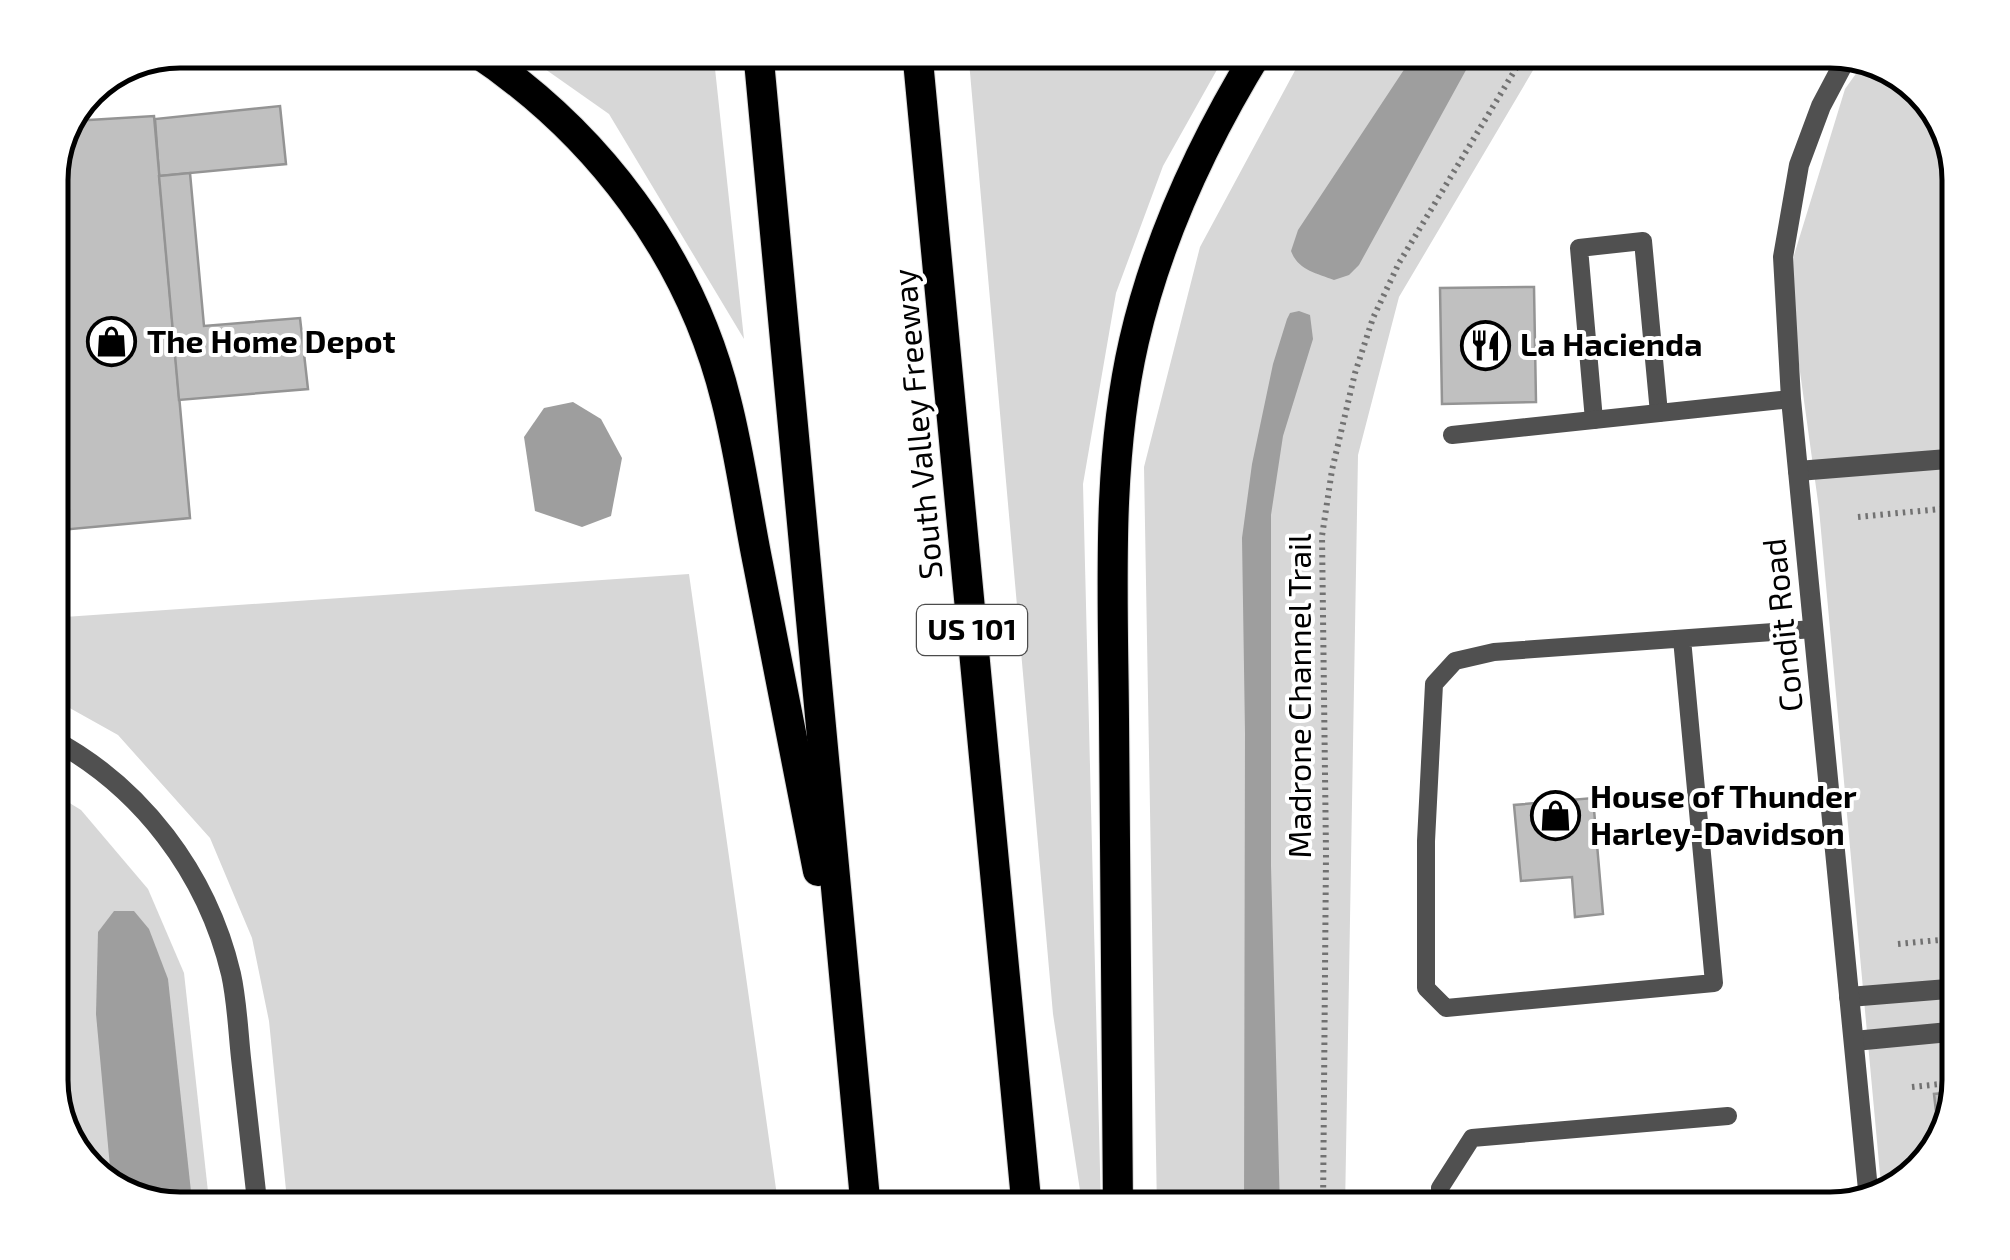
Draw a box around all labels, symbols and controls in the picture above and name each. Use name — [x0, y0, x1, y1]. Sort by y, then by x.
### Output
street label: South Valley Freeway — [884, 267, 949, 581]
shop icon: The Home Depot — [86, 316, 138, 368]
restaurant icon: La Hacienda — [1459, 319, 1511, 371]
place label: The Home Depot — [147, 321, 396, 359]
place label: La Hacienda — [1520, 324, 1702, 362]
street label: Madrone Channel Trail — [1279, 533, 1317, 858]
street label: Condit Road — [1753, 537, 1809, 714]
road number: US 101 — [917, 605, 1027, 655]
place label: House of Thunder Harley-Davidson — [1590, 776, 1857, 852]
shop icon: House of Thunder Harley-Davidson — [1529, 789, 1581, 841]

